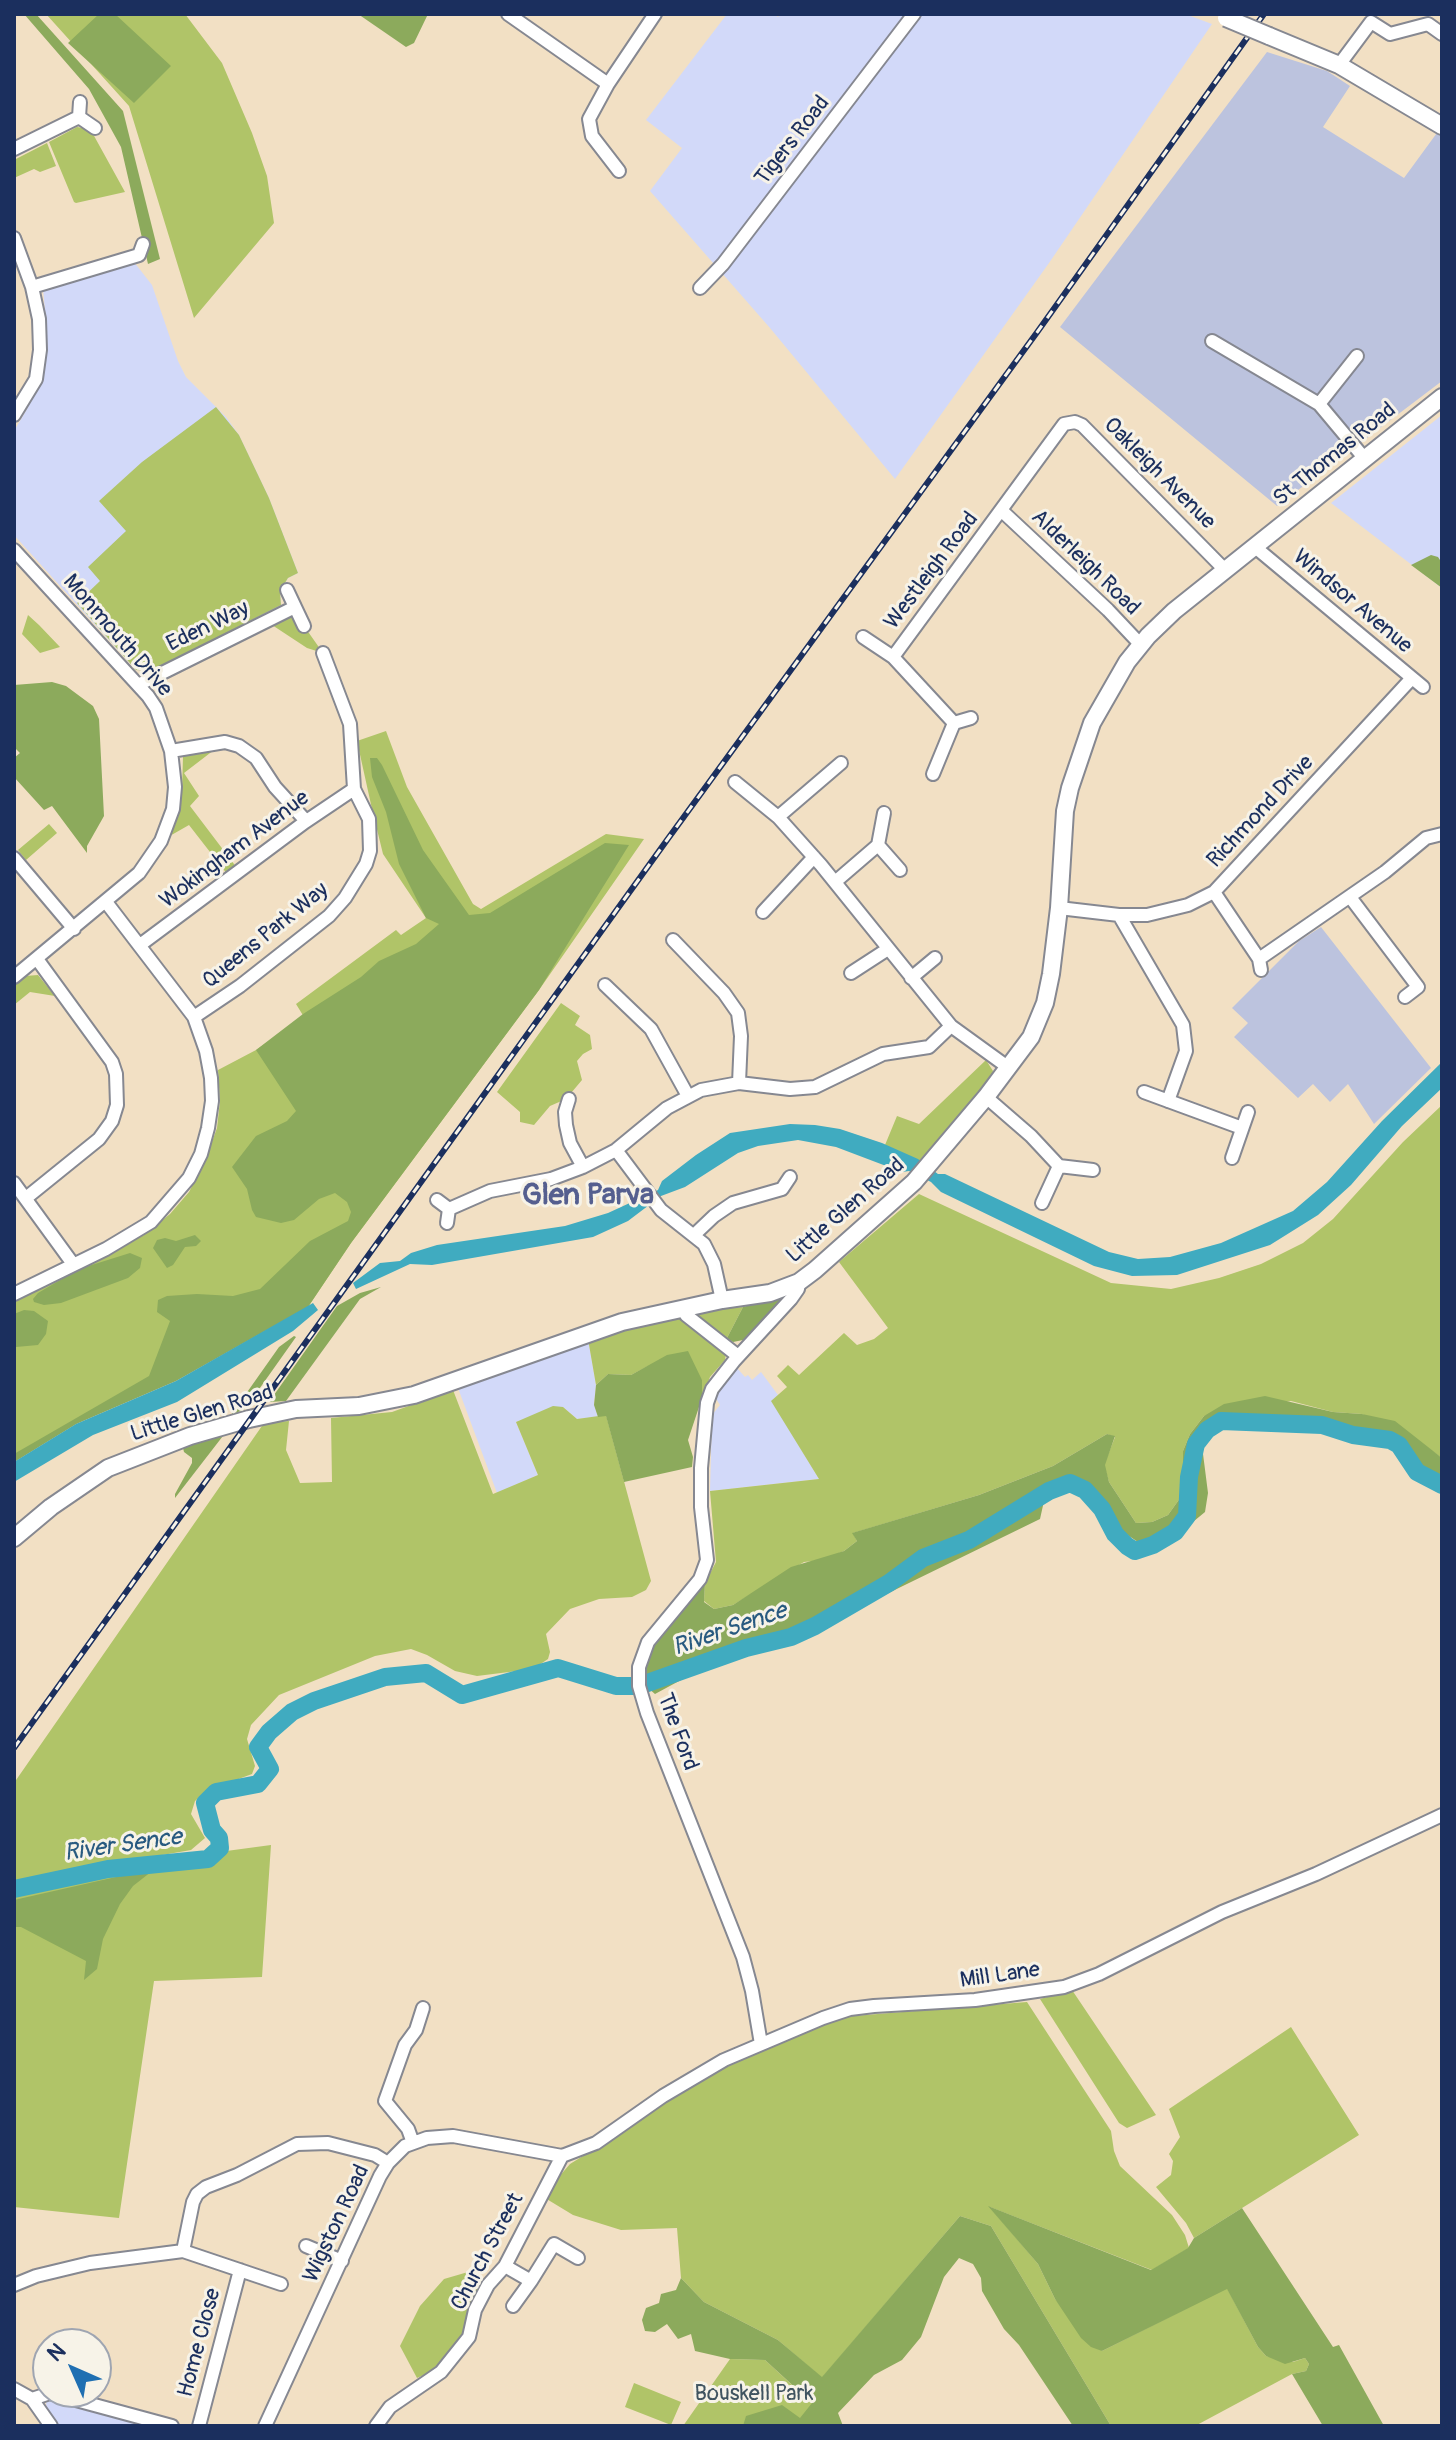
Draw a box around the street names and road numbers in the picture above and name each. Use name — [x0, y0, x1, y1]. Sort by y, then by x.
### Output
street label: Tigers Road — [750, 91, 836, 191]
street label: St Thomas Road — [1268, 398, 1402, 512]
street label: Oakleigh Avenue — [1098, 413, 1220, 535]
street label: Alderleigh Road — [1025, 504, 1145, 622]
street label: Westleigh Road — [879, 507, 985, 635]
street label: Windsor Avenue — [1287, 544, 1417, 660]
street label: Monmouth Drive — [57, 570, 177, 702]
street label: Eden Way — [162, 596, 254, 658]
street label: Richmond Drive — [1202, 750, 1320, 874]
street label: Wokingham Avenue — [155, 785, 315, 915]
street label: Queens Park Way — [198, 877, 334, 995]
street label: Little Glen Road — [782, 1153, 910, 1269]
street label: Little Glen Road — [128, 1380, 276, 1448]
street label: The Ford — [651, 1690, 703, 1774]
street label: Mill Lane — [958, 1957, 1042, 1995]
street label: Wigston Road — [298, 2161, 376, 2287]
street label: Church Street — [446, 2189, 530, 2315]
street label: Home Close — [173, 2286, 227, 2400]

